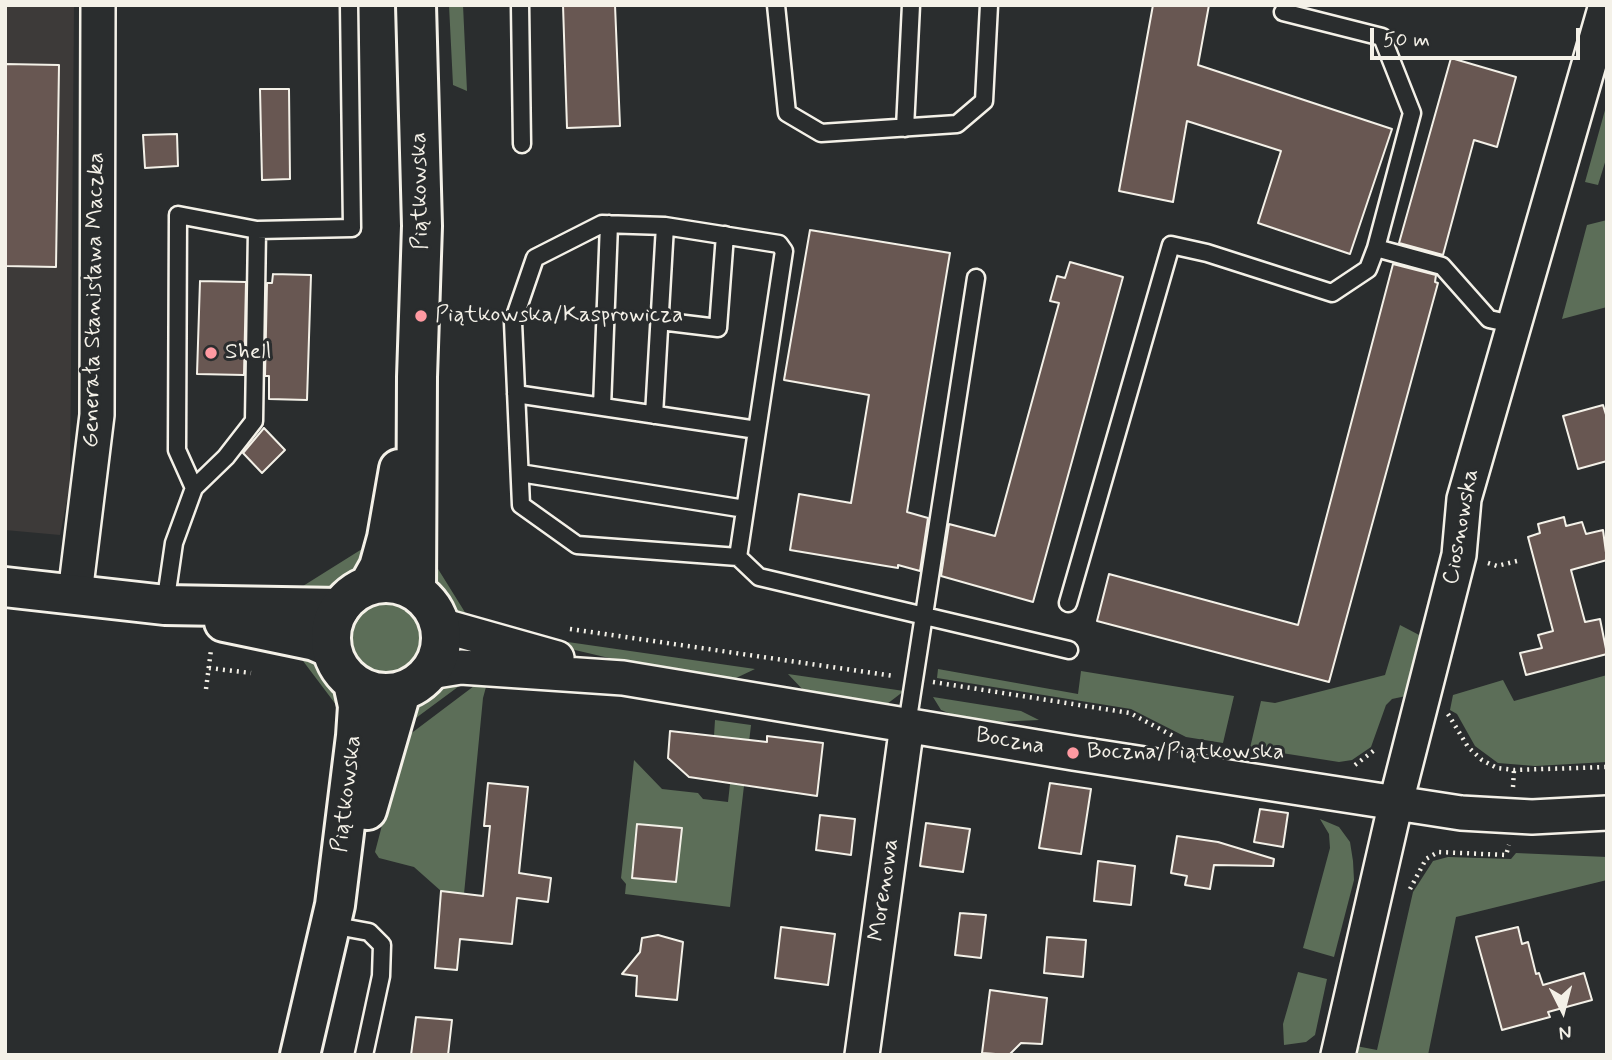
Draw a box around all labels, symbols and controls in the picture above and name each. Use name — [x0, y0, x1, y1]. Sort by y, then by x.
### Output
scale bar — [1374, 14, 1584, 58]
text: 50 m — [1383, 26, 1430, 54]
street label: Piątkowska — [406, 132, 436, 250]
street label: Generała Stanisława Maczka — [79, 152, 111, 448]
place label: Piątkowska/Kasprowicza — [435, 302, 683, 330]
marker: Piątkowska/Kasprowicza — [413, 308, 429, 324]
place label: Shell — [225, 339, 271, 367]
marker: Shell — [203, 345, 219, 361]
street label: Ciosnowska — [1438, 467, 1486, 587]
street label: Boczna — [973, 722, 1047, 762]
street label: Piątkowska — [327, 734, 369, 854]
place label: Boczna/Piątkowska — [1087, 739, 1284, 767]
marker: Boczna/Piątkowska — [1065, 745, 1081, 761]
street label: Morenowa — [864, 837, 906, 943]
north arrow — [1528, 976, 1598, 1046]
text: N — [1558, 1019, 1573, 1045]

